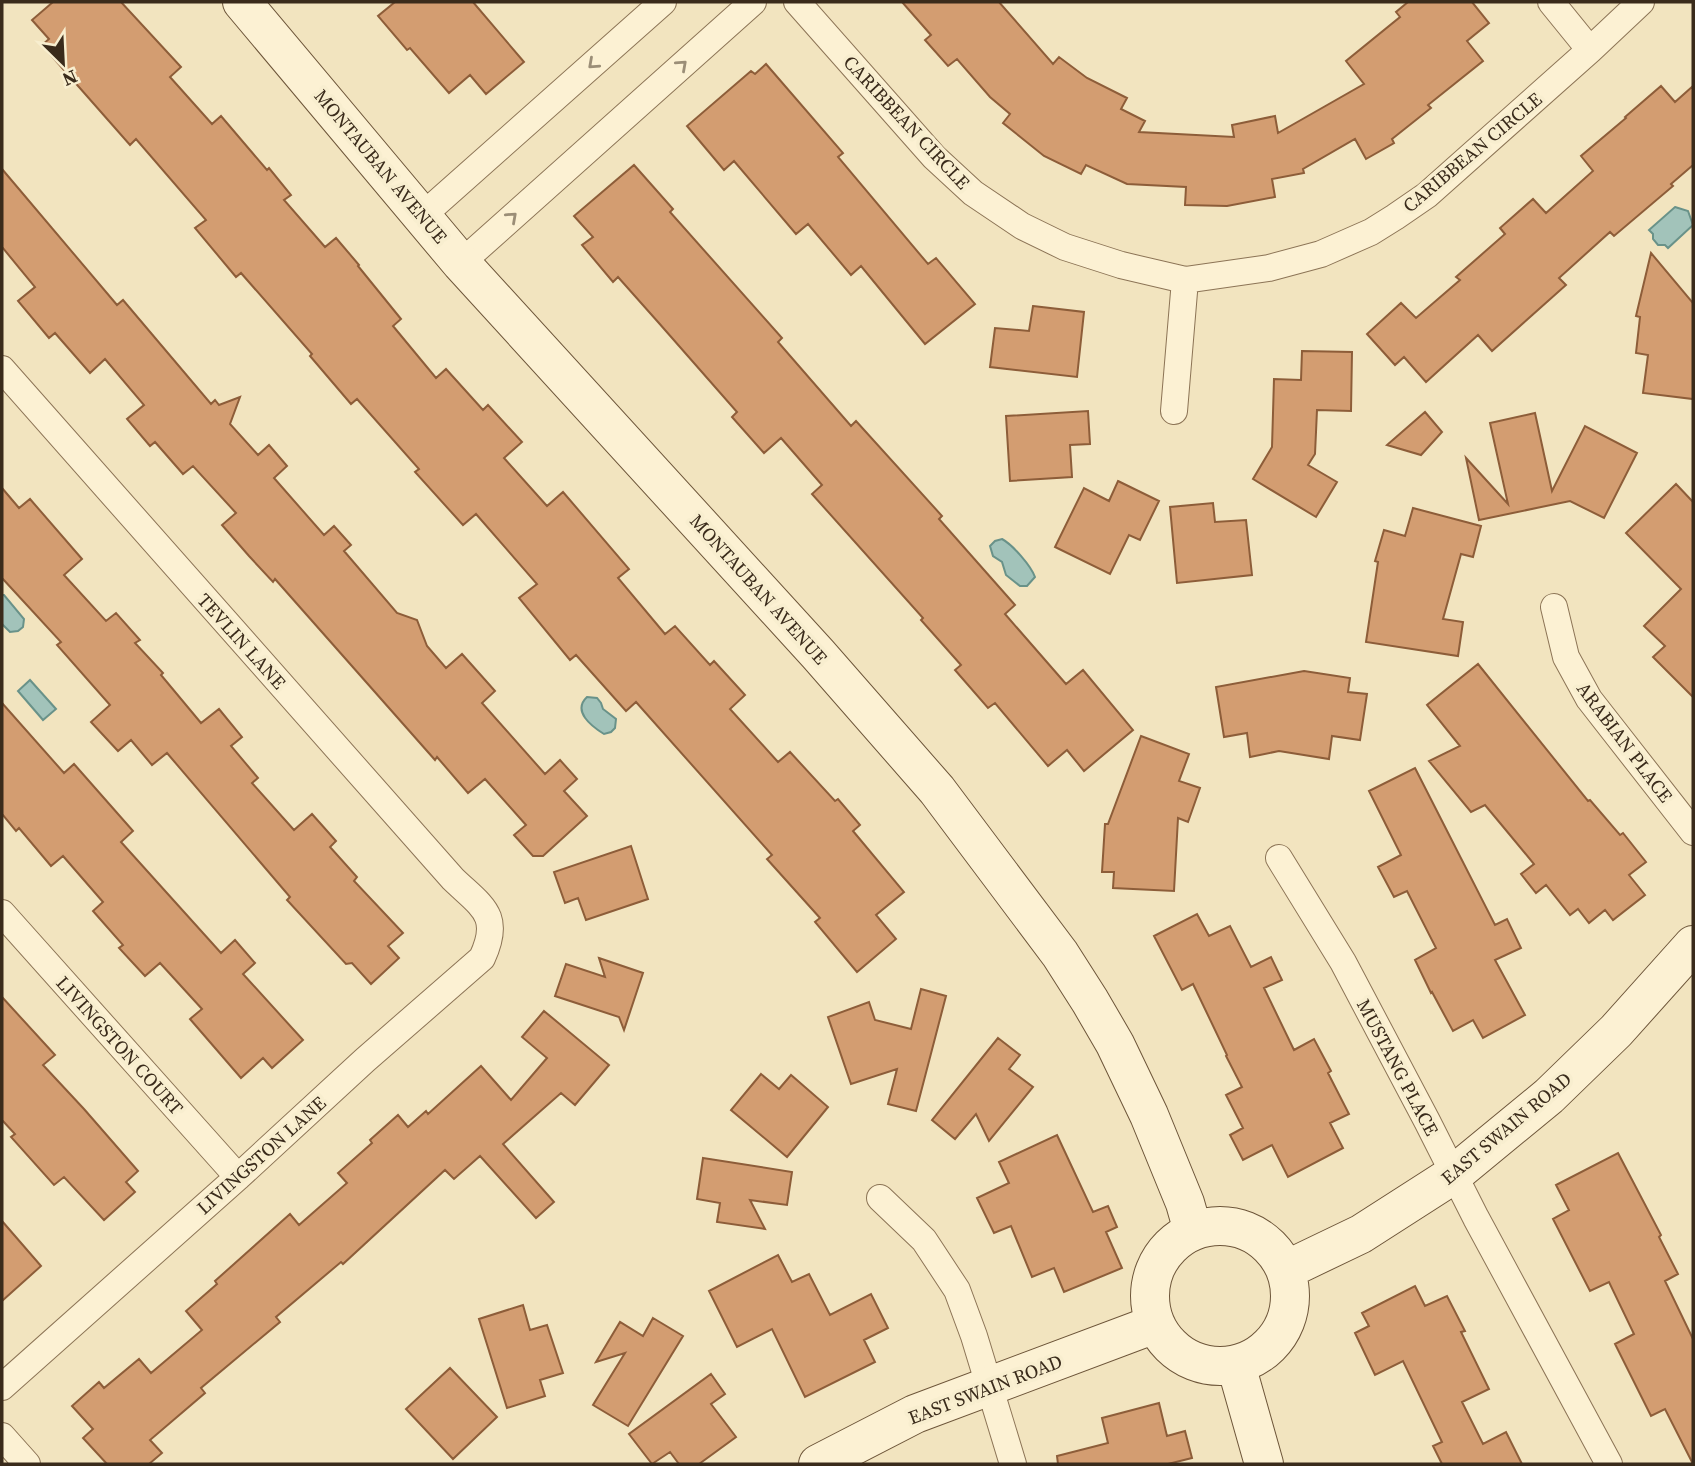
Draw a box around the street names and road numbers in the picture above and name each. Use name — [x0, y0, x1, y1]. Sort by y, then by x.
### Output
street label: CARIBBEAN CIRCLE — [838, 49, 976, 195]
street label: MONTAUBAN AVENUE — [309, 83, 453, 249]
street label: CARIBBEAN CIRCLE — [1397, 86, 1547, 218]
street label: MONTAUBAN AVENUE — [684, 508, 834, 670]
street label: TEVLIN LANE — [192, 587, 292, 695]
street label: ARABIAN PLACE — [1571, 677, 1679, 807]
street label: LIVINGSTON COURT — [51, 970, 190, 1120]
street label: MUSTANG PLACE — [1351, 994, 1445, 1140]
street label: EAST SWAIN ROAD — [1435, 1066, 1577, 1190]
street label: LIVINGSTON LANE — [191, 1090, 331, 1220]
street label: EAST SWAIN ROAD — [904, 1348, 1066, 1430]

